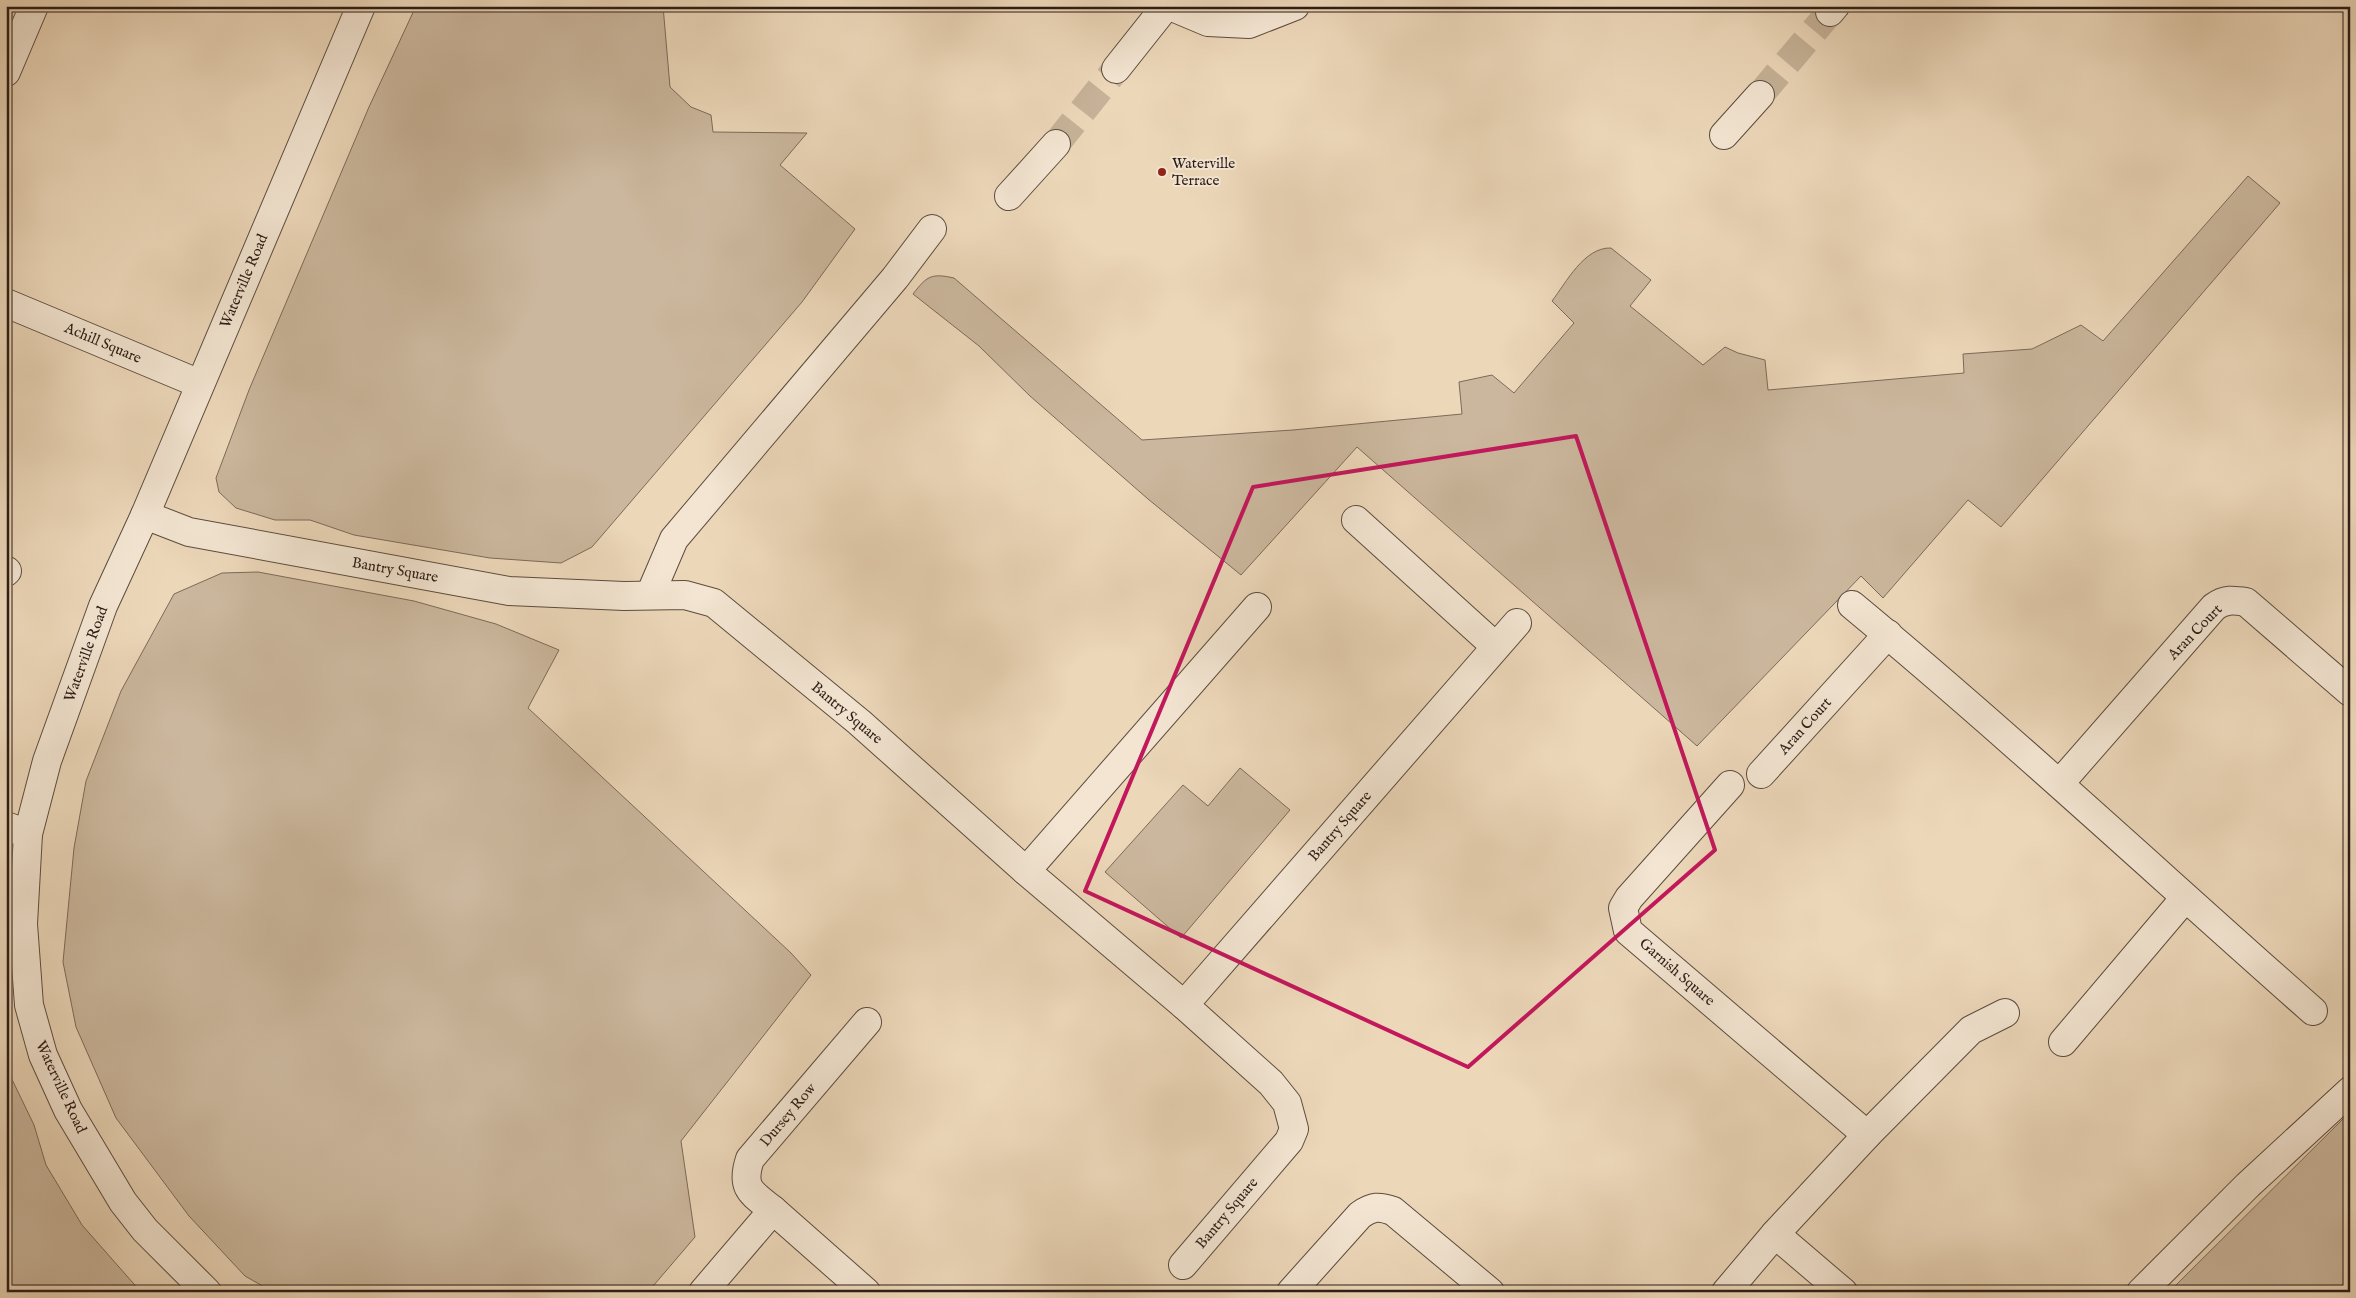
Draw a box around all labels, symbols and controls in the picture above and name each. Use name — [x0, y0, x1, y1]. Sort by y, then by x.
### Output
place label: Waterville Terrace — [1172, 154, 1235, 190]
marker: Waterville Terrace — [1156, 166, 1168, 178]
street label: Waterville Road — [216, 230, 273, 331]
street label: Achill Square — [61, 318, 144, 368]
street label: Bantry Square — [350, 553, 440, 587]
street label: Aran Court — [2163, 600, 2226, 665]
street label: Waterville Road — [60, 603, 112, 704]
street label: Bantry Square — [807, 678, 887, 748]
street label: Aran Court — [1774, 693, 1836, 759]
street label: Bantry Square — [1304, 787, 1376, 865]
street label: Garnish Square — [1635, 934, 1719, 1010]
street label: Waterville Road — [31, 1038, 91, 1137]
street label: Dursey Row — [756, 1078, 821, 1151]
street label: Bantry Square — [1192, 1173, 1262, 1253]

